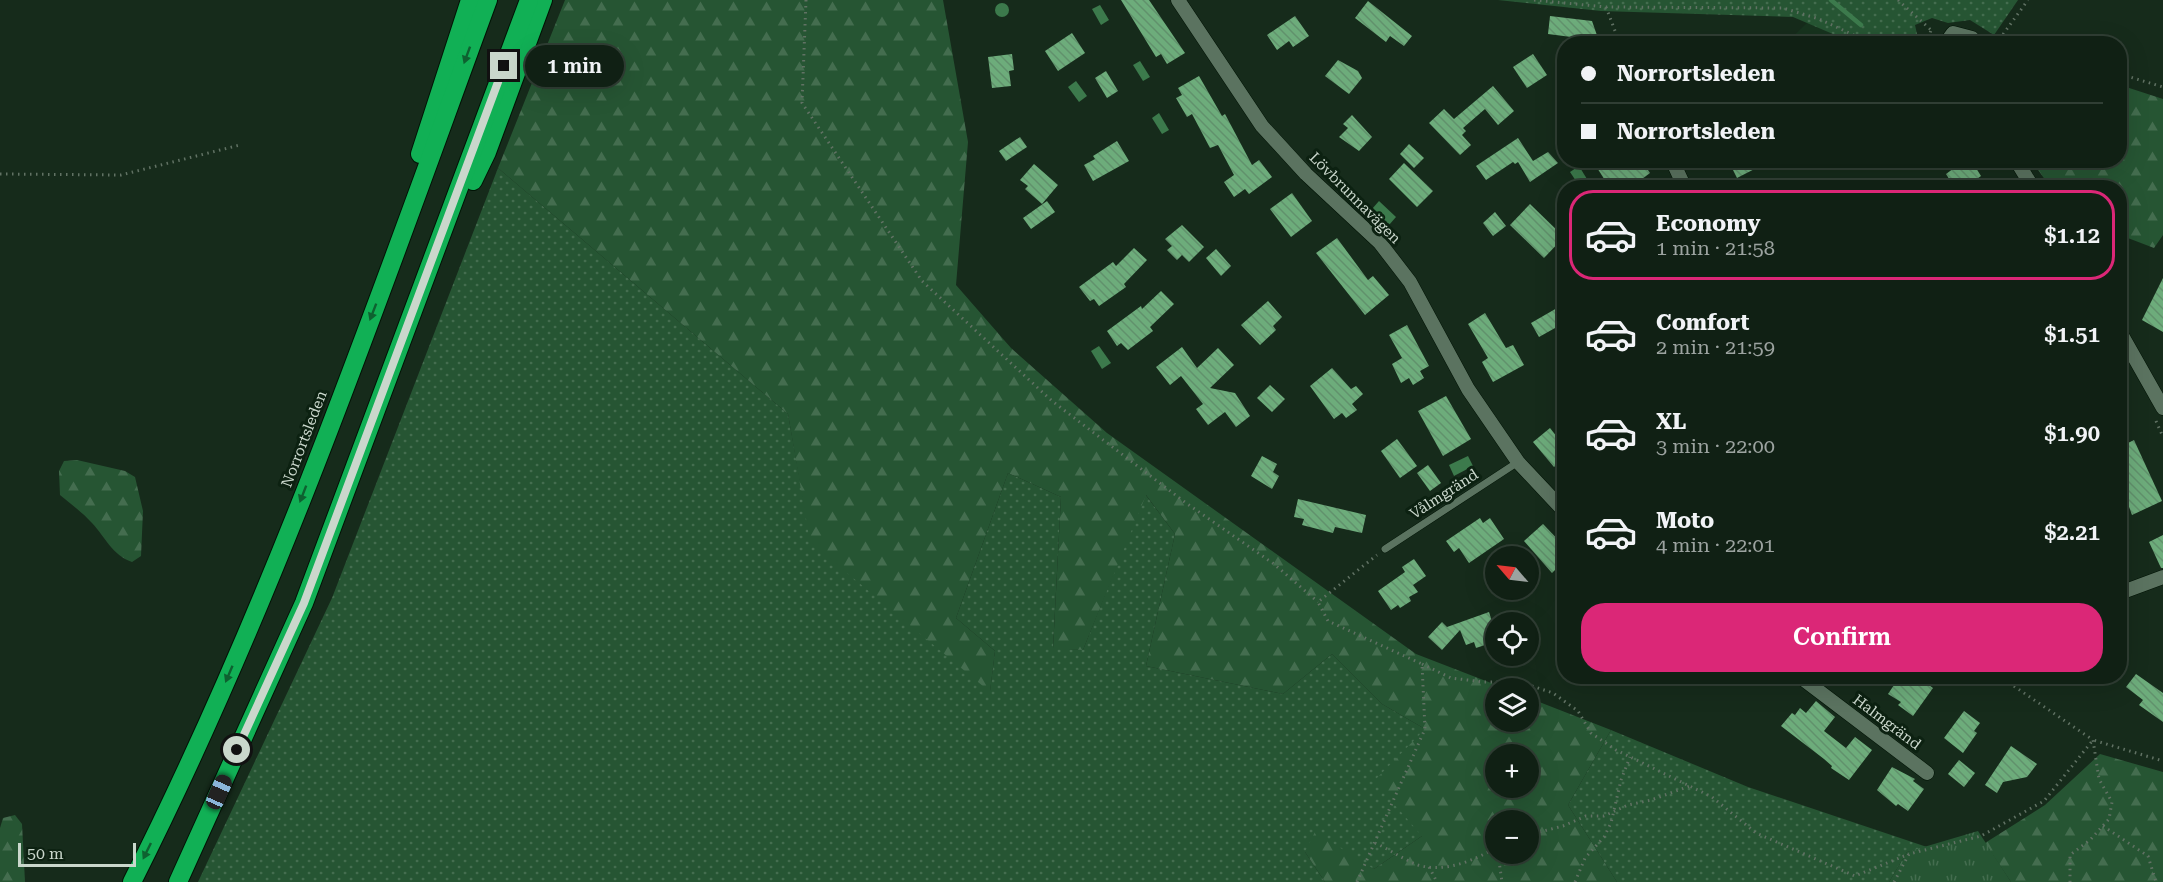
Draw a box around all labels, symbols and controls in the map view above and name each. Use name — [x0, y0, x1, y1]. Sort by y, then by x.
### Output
callout: 1 min — [525, 45, 624, 87]
one-way arrow — [462, 46, 472, 64]
route end — [490, 52, 517, 79]
text: 1 min — [547, 54, 602, 78]
text: Norrortsleden — [1617, 61, 1775, 86]
text: Norrortsleden — [1617, 119, 1775, 144]
street label: Lövbrunnavägen — [1306, 149, 1405, 248]
icon: car — [1584, 208, 1638, 262]
text: Economy — [1656, 211, 1760, 236]
text: $1.12 — [2044, 223, 2100, 248]
text: 1 min · 21:58 — [1656, 236, 1775, 260]
one-way arrow — [367, 303, 377, 321]
icon: car — [1584, 307, 1638, 361]
text: Comfort — [1656, 310, 1749, 335]
text: $1.51 — [2044, 322, 2100, 347]
text: 2 min · 21:59 — [1656, 335, 1775, 359]
street label: Norrortsleden — [277, 388, 331, 490]
icon: car — [1584, 406, 1638, 460]
text: XL — [1656, 409, 1686, 434]
text: $1.90 — [2044, 421, 2100, 446]
text: 3 min · 22:00 — [1656, 434, 1775, 458]
street label: Vålmgränd — [1406, 465, 1482, 523]
one-way arrow — [297, 485, 307, 503]
icon: car — [1584, 505, 1638, 559]
text: Moto — [1656, 508, 1714, 533]
text: $2.21 — [2044, 520, 2100, 545]
text: 4 min · 22:01 — [1656, 533, 1775, 557]
north arrow — [1485, 546, 1539, 600]
map controls — [1485, 546, 1539, 864]
button: Confirm — [1581, 603, 2103, 672]
button: locate — [1485, 612, 1539, 666]
one-way arrow — [224, 666, 234, 684]
button: layers — [1485, 678, 1539, 732]
street label: Halmgränd — [1849, 691, 1925, 754]
route start — [223, 736, 250, 763]
button: + — [1485, 744, 1539, 798]
car — [203, 772, 235, 812]
button: − — [1485, 810, 1539, 864]
scale bar — [18, 840, 136, 868]
one-way arrow — [143, 843, 152, 860]
text: 50 m — [27, 844, 64, 863]

